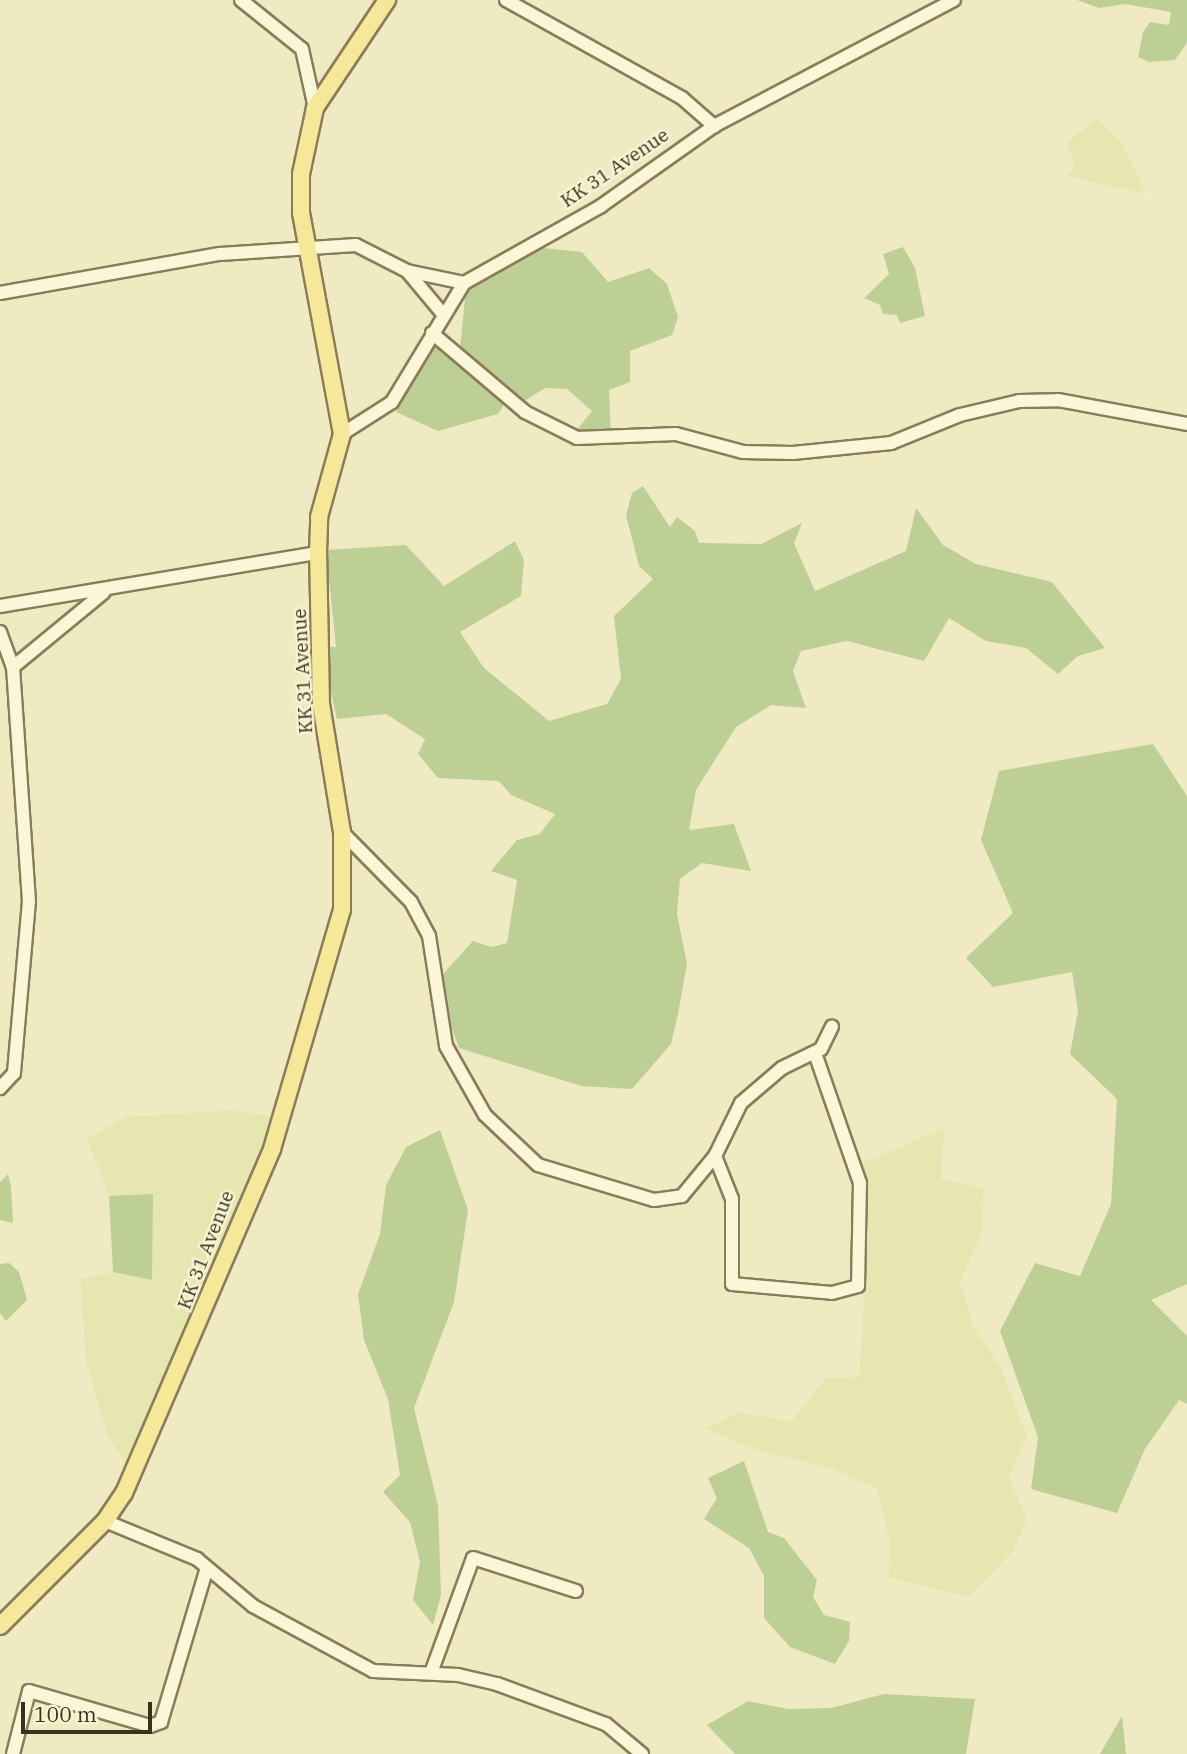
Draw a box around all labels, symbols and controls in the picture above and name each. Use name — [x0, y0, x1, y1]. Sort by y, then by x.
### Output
street label: KK 31 Avenue — [557, 124, 673, 212]
street label: KK 31 Avenue — [288, 608, 318, 734]
street label: KK 31 Avenue — [173, 1187, 239, 1313]
scale bar — [24, 1688, 156, 1732]
text: 100 m — [34, 1700, 97, 1728]

